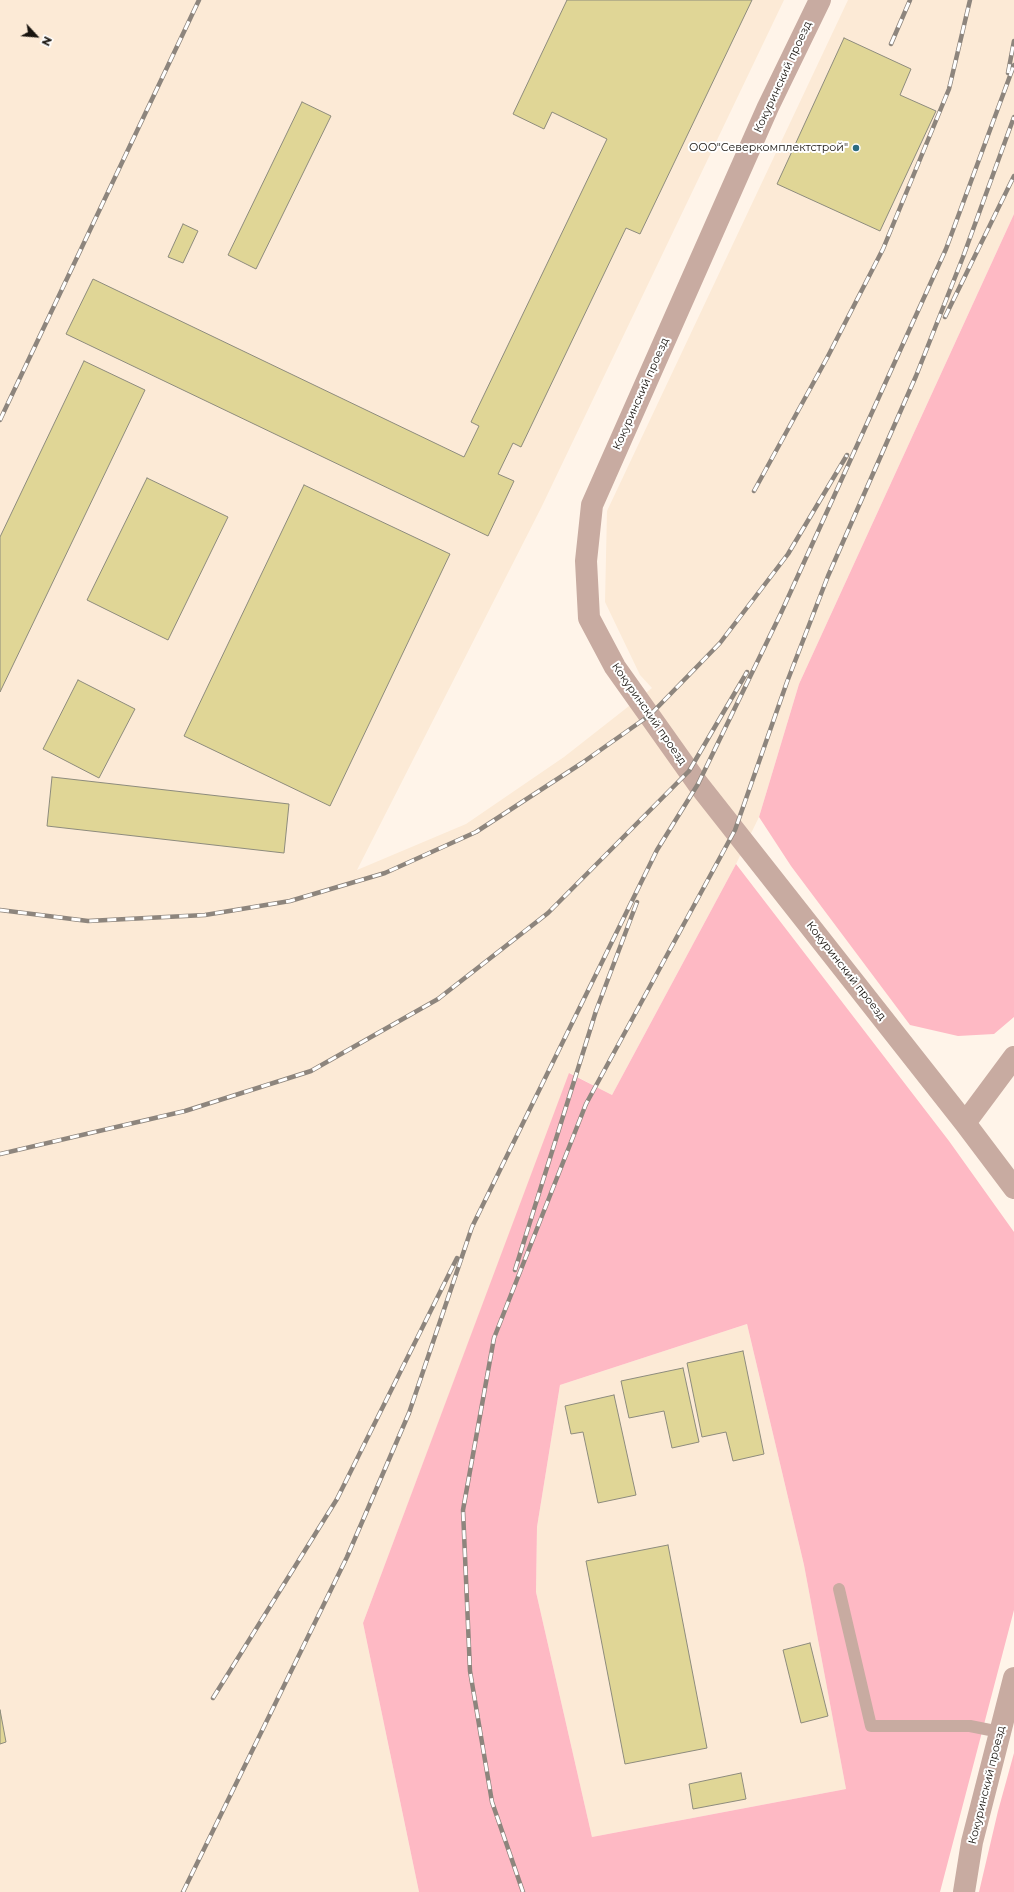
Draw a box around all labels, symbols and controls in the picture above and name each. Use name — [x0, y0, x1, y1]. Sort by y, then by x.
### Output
north arrow — [16, 16, 56, 56]
street label: Кокуринский проезд — [751, 19, 815, 135]
text: N — [39, 34, 55, 48]
place label: ООО"Северкомплектстрой" — [689, 141, 848, 155]
marker: ООО"Северкомплектстрой" — [851, 143, 861, 153]
street label: Кокуринский проезд — [610, 336, 672, 452]
street label: Кокуринский проезд — [609, 660, 689, 768]
street label: Кокуринский проезд — [803, 919, 889, 1023]
street label: Кокуринский проезд — [966, 1724, 1008, 1846]

